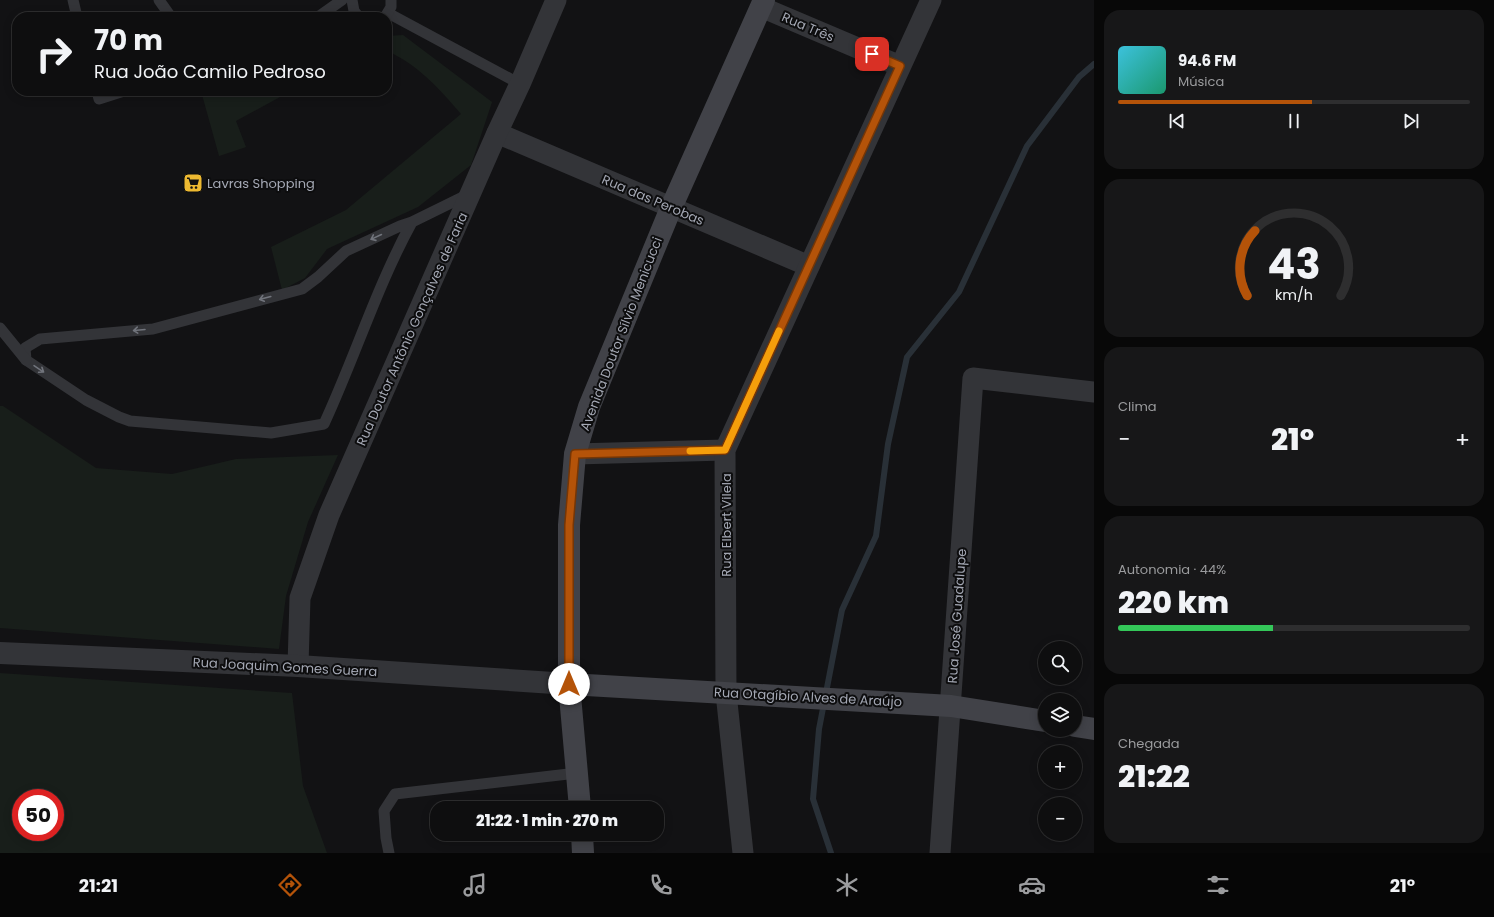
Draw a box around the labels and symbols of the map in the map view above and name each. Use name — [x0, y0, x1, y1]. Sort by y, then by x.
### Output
street label: Rua Três — [779, 7, 837, 47]
pin — [855, 37, 889, 71]
street label: Rua das Perobas — [599, 170, 707, 230]
supermarket icon: Lavras Shopping — [182, 172, 204, 194]
place label: Lavras Shopping — [207, 174, 315, 193]
street label: Rua Doutor Antônio Gonçalves de Faria — [352, 209, 472, 449]
one-way arrow — [371, 234, 383, 241]
street label: Avenida Doutor Sílvio Menicucci — [575, 234, 667, 434]
one-way arrow — [259, 295, 272, 303]
one-way arrow — [133, 326, 146, 334]
one-way arrow — [33, 365, 44, 373]
street label: Rua Elbert Vilela — [717, 473, 736, 577]
street label: Rua José Guadalupe — [943, 548, 971, 684]
street label: Rua Joaquim Gomes Guerra — [192, 653, 378, 681]
position arrow — [548, 663, 590, 705]
street label: Rua Otagíbio Alves de Araújo — [714, 683, 902, 711]
speed limit sign: 50 — [12, 789, 64, 841]

